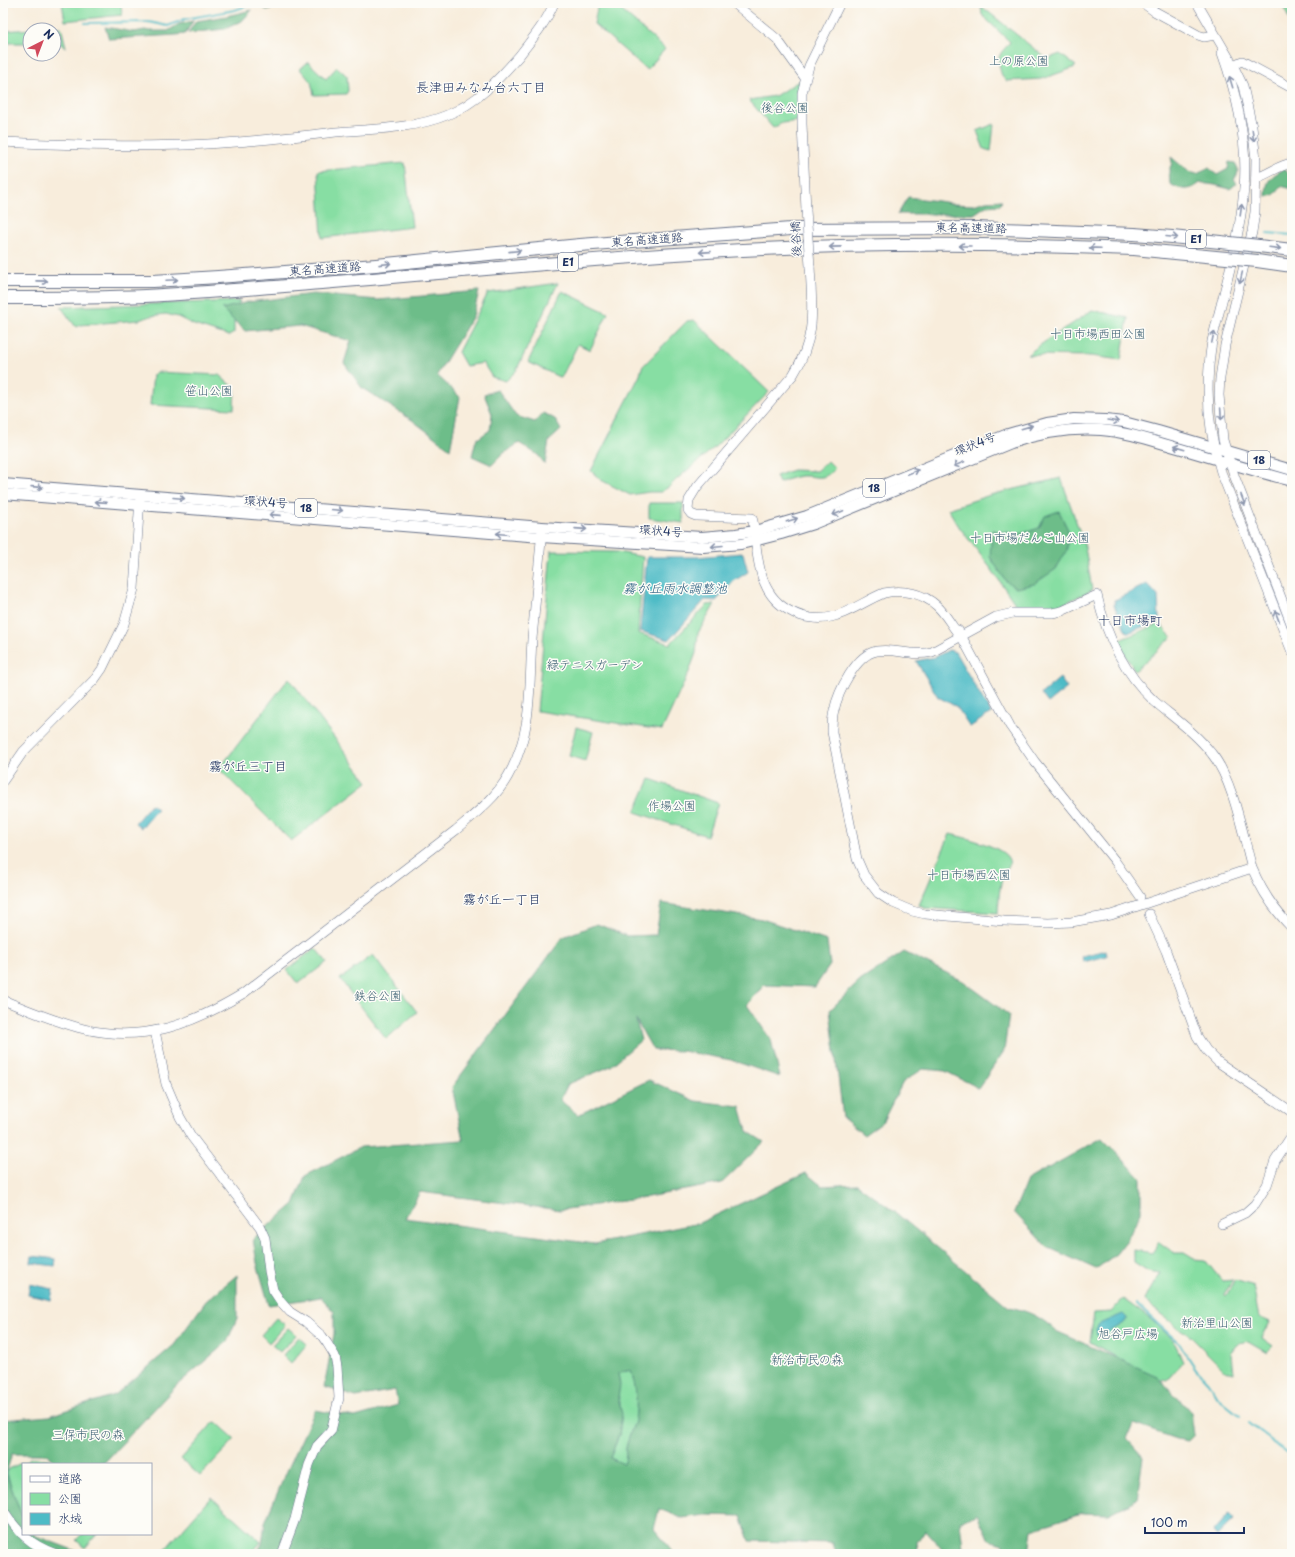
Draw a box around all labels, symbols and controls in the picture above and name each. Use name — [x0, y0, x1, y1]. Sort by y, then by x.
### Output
north arrow — [22, 22, 62, 62]
text: N — [40, 25, 58, 44]
park label: 上の原公園 — [989, 51, 1049, 69]
one-way arrow — [1227, 75, 1234, 88]
district label: 長津田みなみ台六丁目 — [416, 77, 546, 96]
park label: 後谷公園 — [761, 98, 809, 116]
one-way arrow — [1249, 129, 1257, 142]
one-way arrow — [1237, 204, 1245, 217]
street label: 東名高速道路 — [935, 217, 1007, 237]
street label: 後谷橋 — [785, 221, 805, 258]
street label: 東名高速道路 — [610, 228, 683, 250]
road number: E1 — [1186, 230, 1206, 248]
one-way arrow — [1165, 233, 1178, 241]
one-way arrow — [959, 242, 972, 250]
one-way arrow — [829, 243, 842, 251]
one-way arrow — [1089, 244, 1102, 251]
one-way arrow — [1268, 244, 1281, 252]
one-way arrow — [508, 248, 521, 255]
one-way arrow — [699, 249, 712, 256]
road number: E1 — [558, 253, 578, 271]
street label: 東名高速道路 — [288, 257, 361, 279]
one-way arrow — [378, 260, 391, 268]
one-way arrow — [1237, 271, 1245, 284]
one-way arrow — [165, 276, 178, 283]
one-way arrow — [35, 277, 48, 285]
park label: 十日市場西田公園 — [1050, 324, 1146, 342]
one-way arrow — [1209, 331, 1217, 344]
park label: 笹山公園 — [185, 381, 233, 399]
one-way arrow — [1217, 407, 1224, 420]
one-way arrow — [1106, 417, 1119, 425]
one-way arrow — [1021, 423, 1034, 431]
street label: 環状4号 — [951, 426, 998, 460]
one-way arrow — [1173, 444, 1186, 451]
road number: 18 — [1248, 451, 1270, 469]
one-way arrow — [953, 461, 965, 469]
one-way arrow — [907, 468, 919, 476]
road number: 18 — [863, 479, 885, 497]
one-way arrow — [30, 483, 43, 490]
street label: 環状4号 — [244, 490, 289, 512]
one-way arrow — [1240, 493, 1248, 505]
one-way arrow — [172, 494, 185, 501]
one-way arrow — [95, 498, 108, 505]
road number: 18 — [295, 499, 317, 517]
one-way arrow — [330, 507, 343, 514]
one-way arrow — [833, 510, 845, 518]
one-way arrow — [269, 512, 282, 519]
one-way arrow — [786, 516, 799, 523]
street label: 環状4号 — [639, 519, 684, 541]
one-way arrow — [574, 526, 587, 533]
park label: 十日市場だんご山公園 — [970, 528, 1090, 546]
one-way arrow — [496, 530, 509, 537]
one-way arrow — [711, 542, 724, 549]
water label: 霧が丘雨水調整池 — [623, 578, 728, 597]
district label: 十日市場町 — [1097, 610, 1163, 629]
one-way arrow — [1273, 610, 1281, 622]
park label: 緑テニスガーデン — [547, 655, 643, 673]
district label: 霧が丘三丁目 — [209, 756, 287, 775]
park label: 作場公園 — [648, 796, 696, 814]
park label: 十日市場西公園 — [927, 865, 1011, 883]
district label: 霧が丘一丁目 — [463, 889, 541, 908]
park label: 鉄谷公園 — [354, 986, 402, 1004]
park label: 新治里山公園 — [1181, 1313, 1253, 1331]
park label: 旭谷戸広場 — [1098, 1324, 1158, 1342]
park label: 新治市民の森 — [771, 1350, 843, 1368]
park label: 三保市民の森 — [52, 1425, 124, 1443]
legend — [22, 1463, 152, 1535]
text: 道路 — [58, 1469, 82, 1487]
text: 公園 — [58, 1489, 82, 1507]
text: 水域 — [58, 1509, 82, 1527]
scale bar — [1145, 1509, 1244, 1535]
text: 100 m — [1151, 1513, 1188, 1531]

